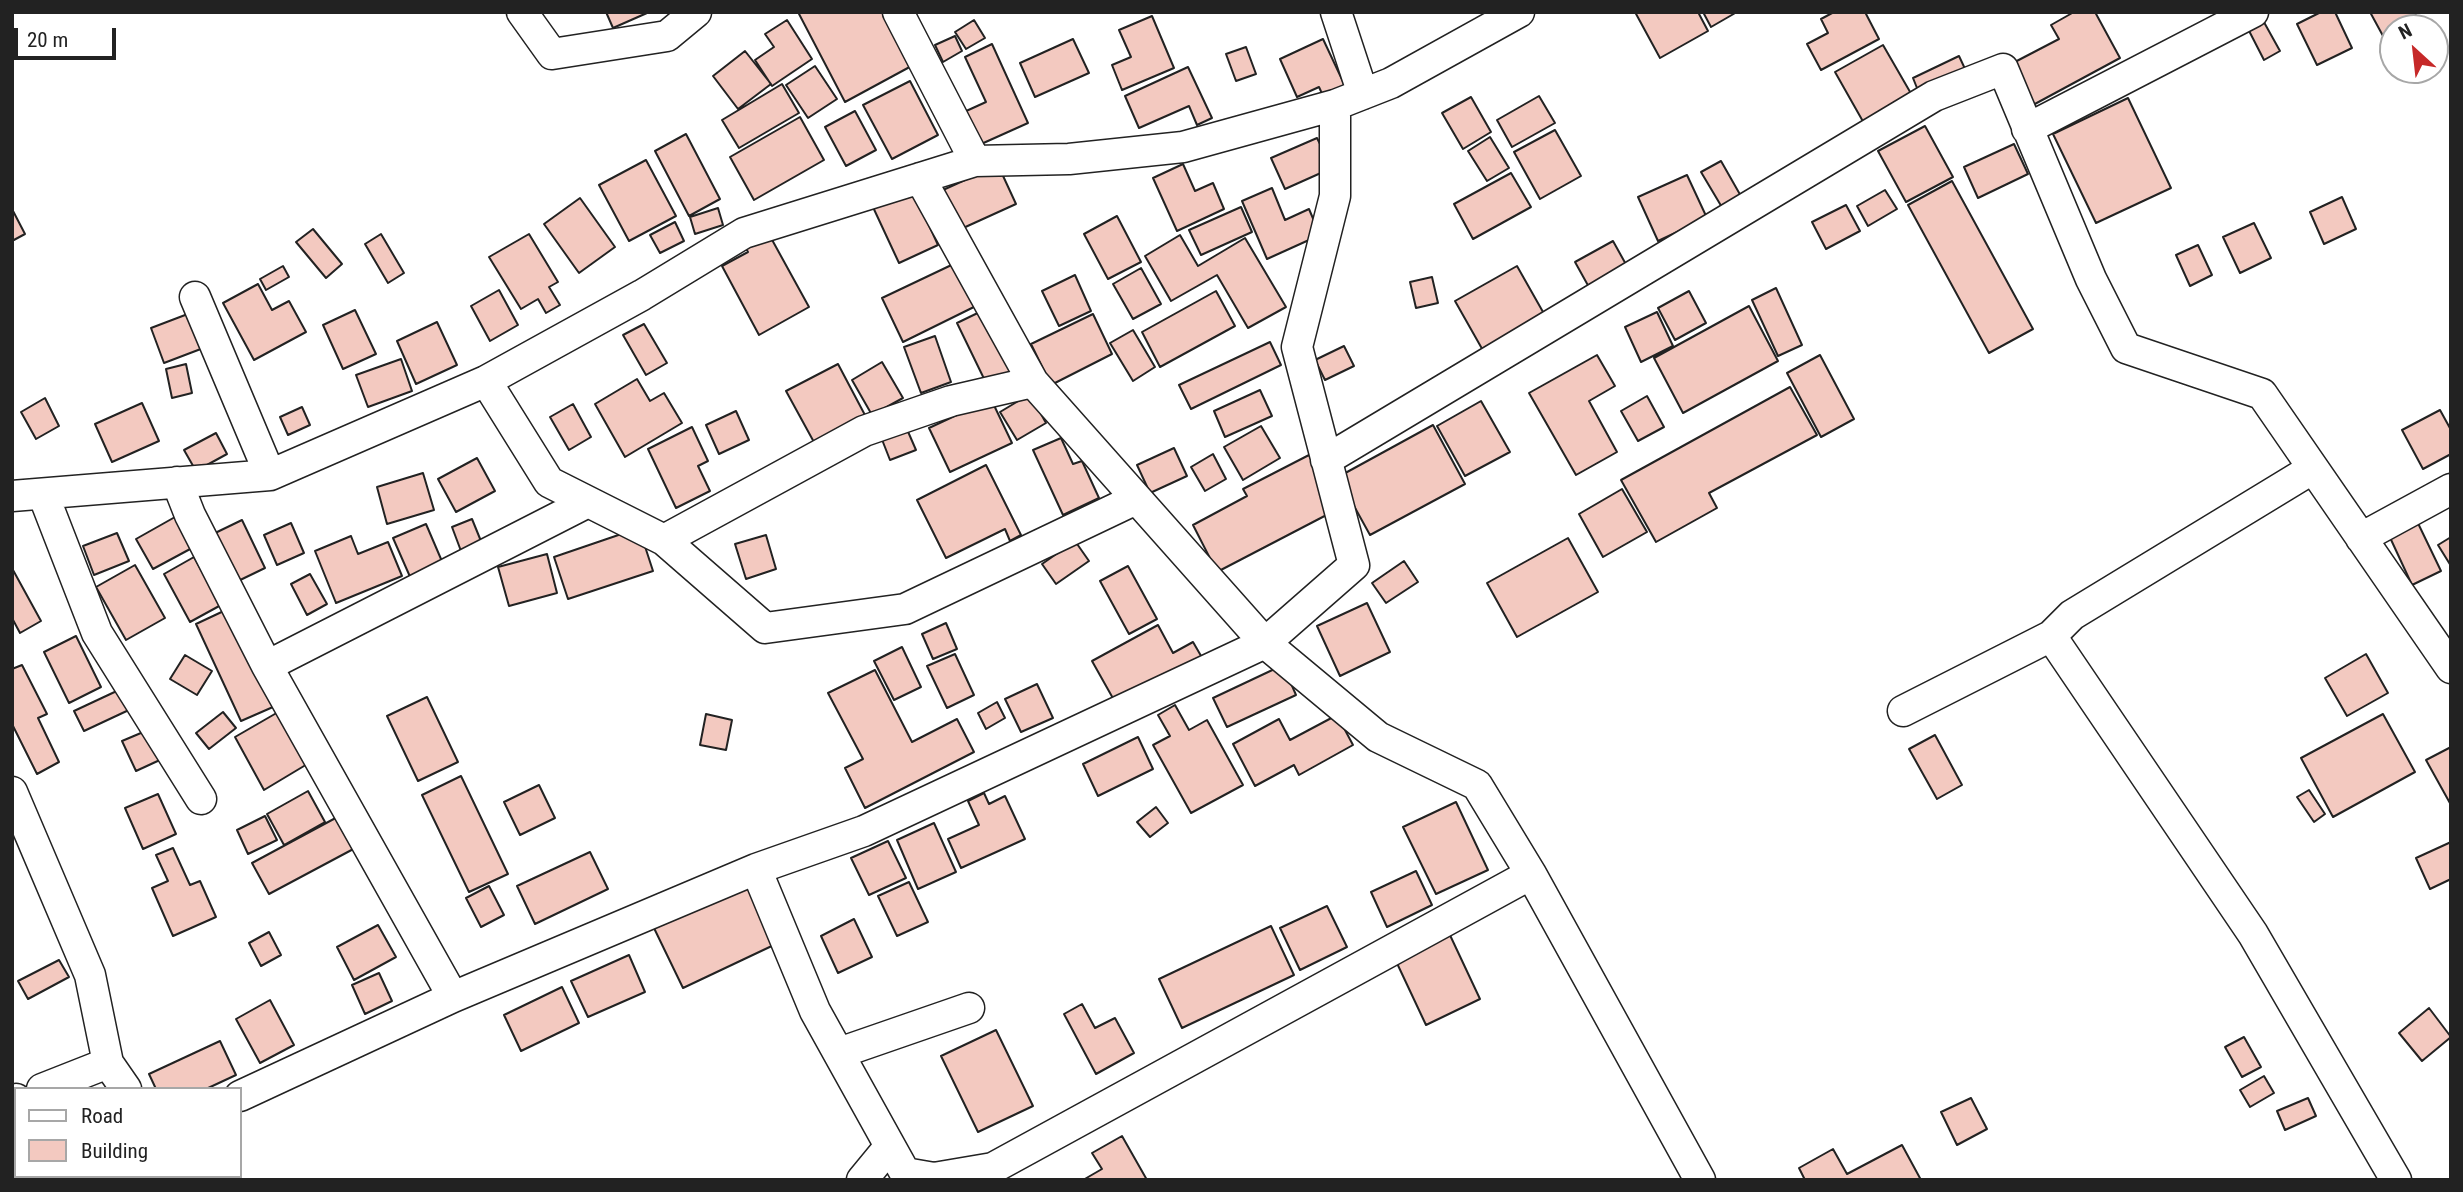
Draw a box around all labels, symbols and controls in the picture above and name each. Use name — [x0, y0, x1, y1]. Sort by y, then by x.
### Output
scale bar — [18, 14, 119, 58]
north arrow — [2379, 14, 2449, 84]
text: N — [2395, 19, 2416, 45]
text: 20 m — [27, 28, 68, 52]
legend — [14, 1087, 242, 1178]
text: Road — [81, 1104, 123, 1128]
text: Building — [81, 1139, 148, 1163]

